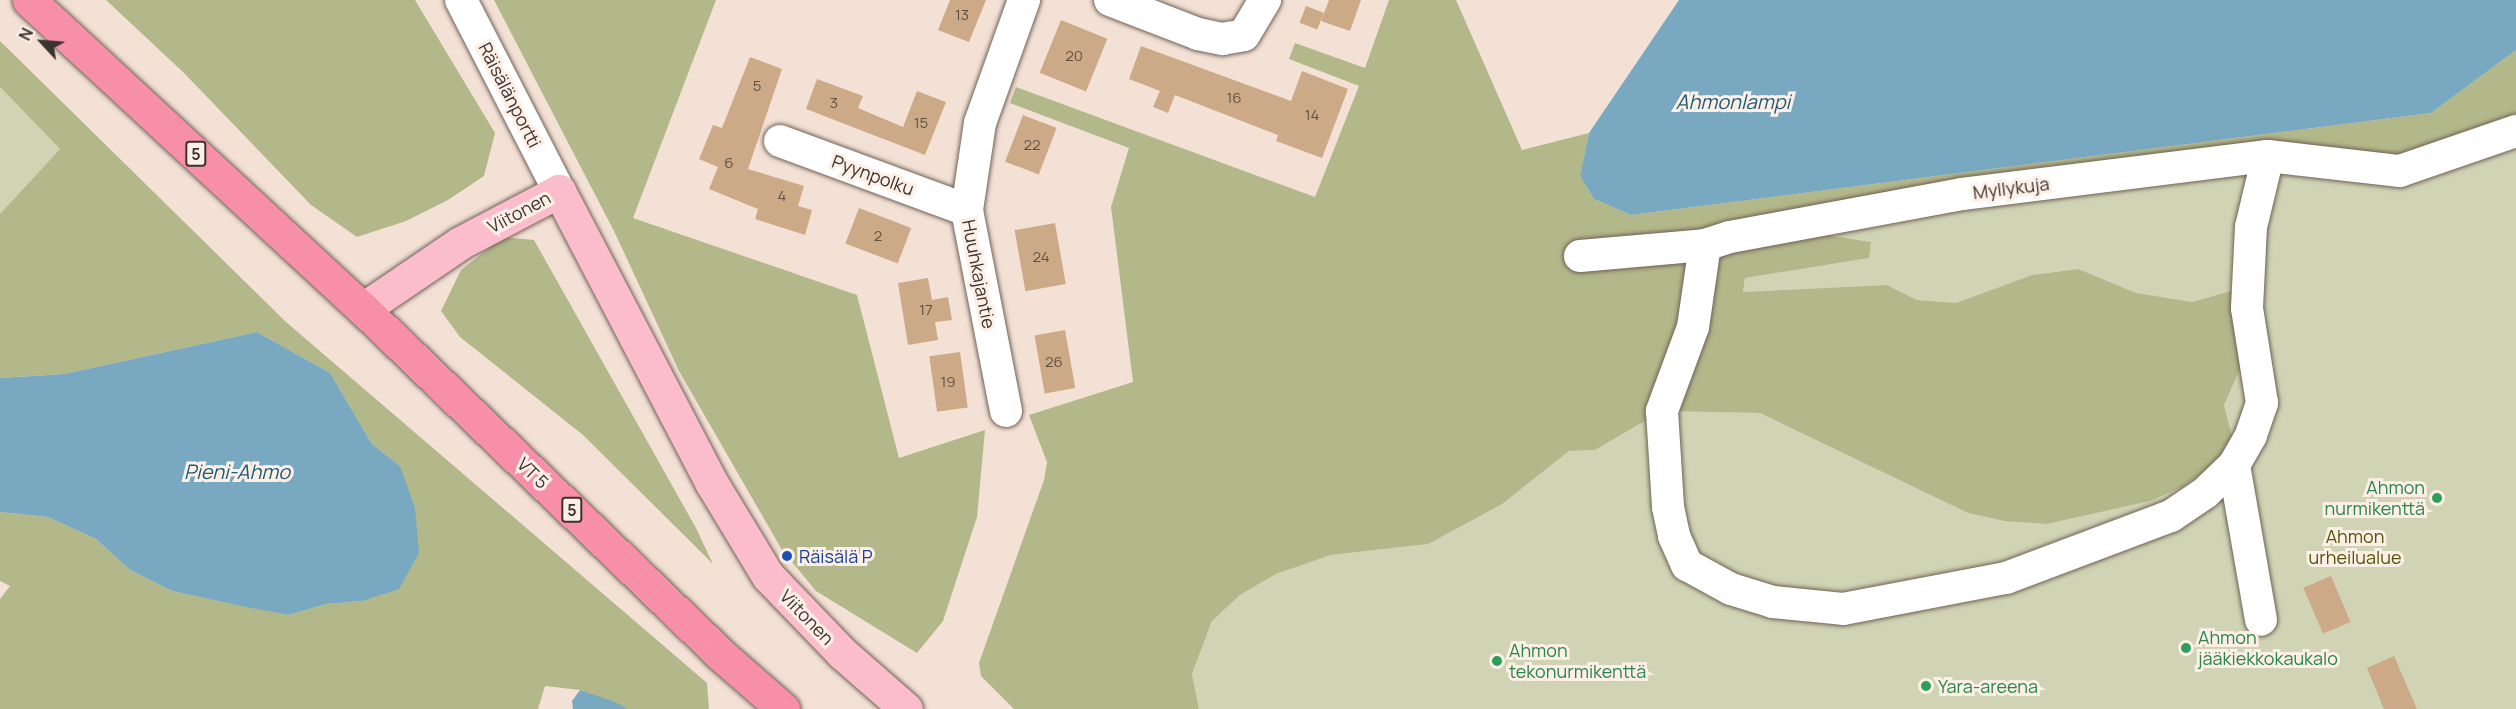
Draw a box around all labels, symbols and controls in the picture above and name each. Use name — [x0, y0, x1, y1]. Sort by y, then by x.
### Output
house number: 13 — [955, 6, 969, 24]
north arrow — [12, 12, 72, 72]
text: N — [13, 24, 38, 44]
street label: Räisälänportti — [474, 39, 546, 151]
house number: 20 — [1065, 47, 1083, 65]
house number: 5 — [753, 77, 761, 95]
house number: 16 — [1226, 89, 1242, 107]
water label: Ahmonlampi — [1676, 89, 1790, 113]
house number: 3 — [830, 94, 838, 112]
house number: 14 — [1305, 106, 1319, 124]
house number: 15 — [914, 114, 928, 132]
house number: 22 — [1023, 136, 1041, 154]
road number: 5 — [184, 141, 208, 167]
street label: Pyynpolku — [829, 150, 917, 200]
house number: 6 — [724, 154, 734, 172]
street label: Myllykuja — [1972, 173, 2050, 203]
street label: Viitonen — [484, 187, 554, 237]
house number: 4 — [778, 187, 786, 205]
street label: Huuhkajantie — [958, 218, 1000, 330]
house number: 2 — [874, 227, 882, 245]
house number: 24 — [1032, 248, 1050, 266]
house number: 17 — [919, 301, 933, 319]
house number: 26 — [1045, 353, 1063, 371]
house number: 19 — [940, 373, 956, 391]
street label: VT 5 — [513, 453, 553, 493]
water label: Pieni-Ahmo — [184, 459, 290, 483]
place label: Ahmon nurmikenttä — [2325, 477, 2425, 520]
marker: Ahmon nurmikenttä — [2430, 491, 2444, 505]
road number: 5 — [560, 497, 584, 523]
park label: Ahmon urheilualue — [2309, 526, 2401, 568]
place label: Räisälä P — [799, 545, 873, 567]
marker: Räisälä P — [780, 549, 794, 563]
street label: Viitonen — [776, 585, 838, 649]
place label: Ahmon jääkiekkokaukalo — [2198, 627, 2338, 670]
place label: Ahmon tekonurmikenttä — [1509, 640, 1646, 682]
marker: Ahmon jääkiekkokaukalo — [2179, 641, 2193, 655]
marker: Ahmon tekonurmikenttä — [1490, 654, 1504, 668]
place label: Yara-areena — [1938, 675, 2038, 697]
marker: Yara-areena — [1919, 679, 1933, 693]

